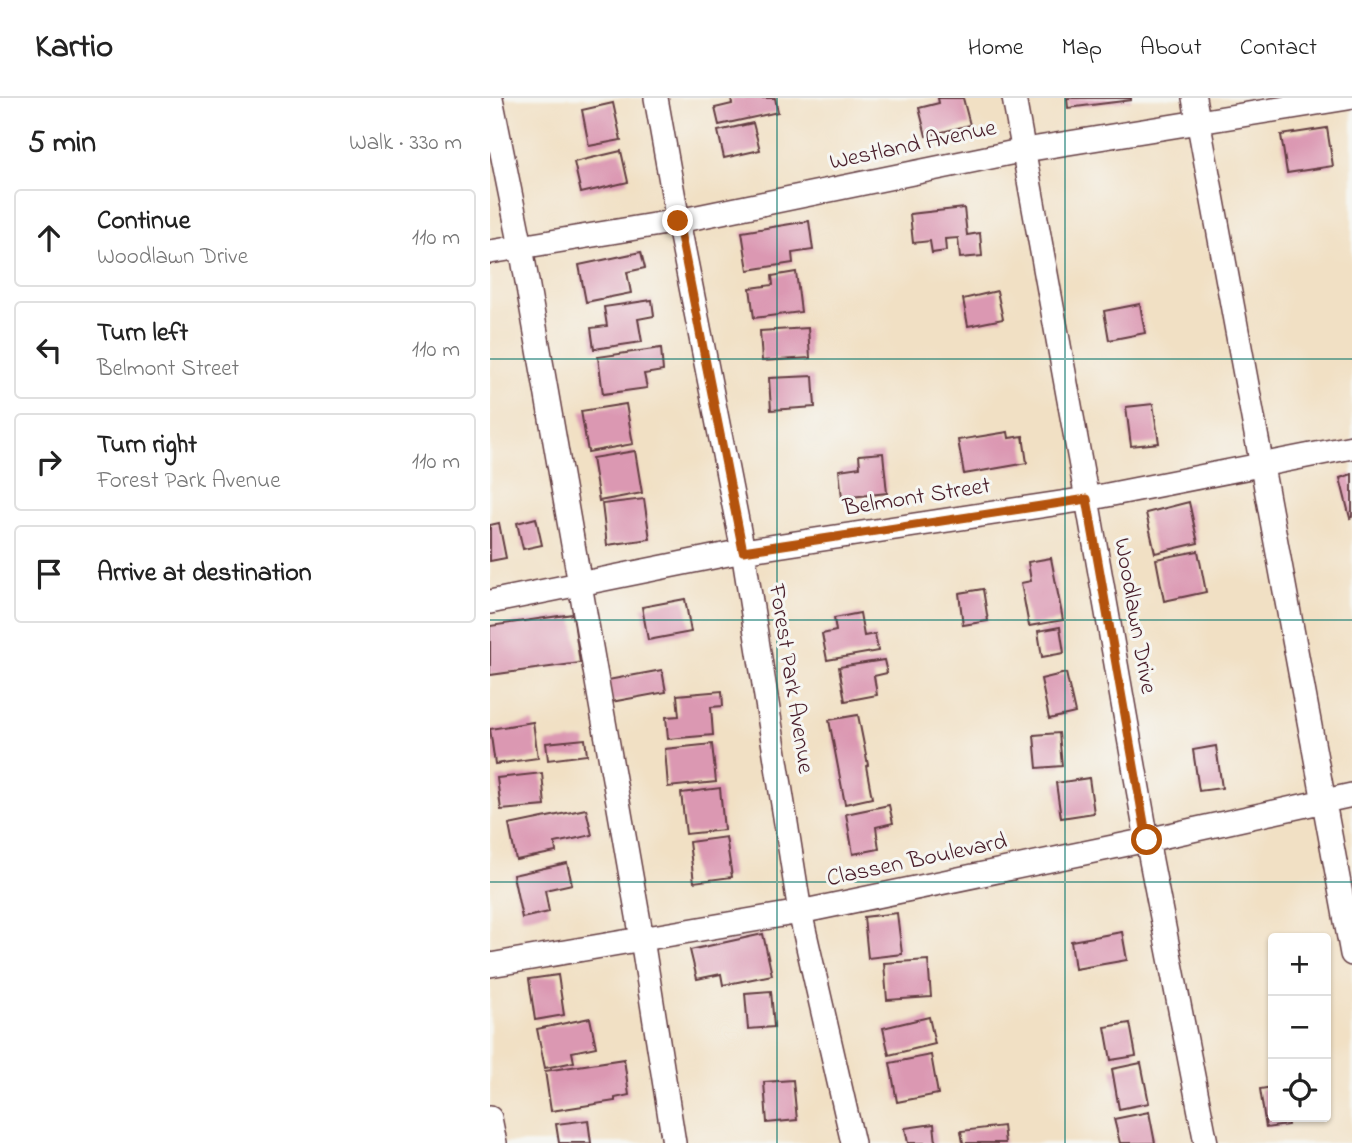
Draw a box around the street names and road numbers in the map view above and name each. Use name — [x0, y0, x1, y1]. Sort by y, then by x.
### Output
street label: Westland Avenue — [826, 111, 1000, 181]
street label: Belmont Street — [840, 469, 993, 527]
street label: Woodlawn Drive — [1103, 535, 1165, 697]
street label: Forest Park Avenue — [758, 581, 822, 777]
street label: Classen Boulevard — [824, 825, 1011, 897]

